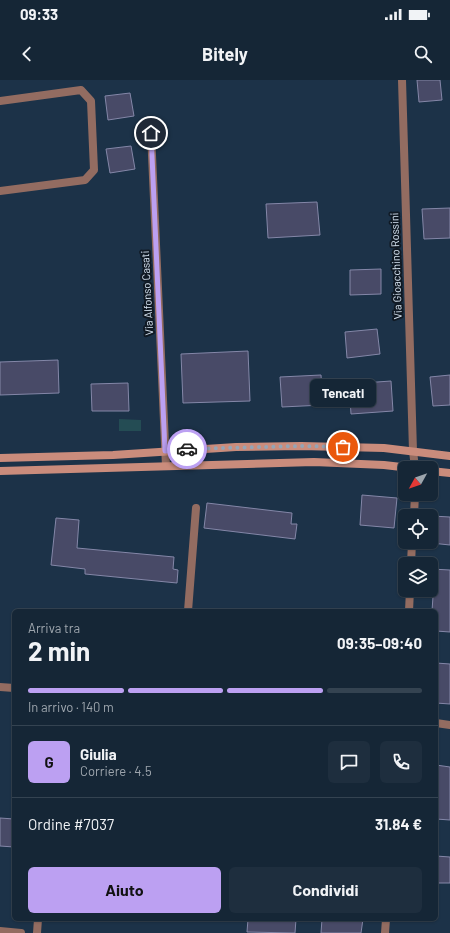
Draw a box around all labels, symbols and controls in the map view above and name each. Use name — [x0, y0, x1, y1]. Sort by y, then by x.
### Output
text: 09:33 — [20, 5, 58, 23]
icon: back — [16, 43, 38, 65]
text: Bitely — [202, 43, 248, 65]
icon: search — [412, 43, 434, 65]
pin — [134, 116, 168, 150]
icon: home — [140, 122, 162, 144]
street label: Via Gioacchino Rossini — [387, 212, 404, 320]
street label: Via Alfonso Casati — [138, 250, 155, 336]
callout: Tencati — [310, 379, 376, 407]
text: Tencati — [322, 385, 364, 401]
courier — [167, 429, 207, 469]
pin — [326, 430, 360, 464]
icon: bag — [332, 436, 354, 458]
icon: car — [176, 438, 198, 460]
north arrow — [398, 461, 438, 501]
map controls — [398, 461, 438, 597]
button: locate — [398, 509, 438, 549]
button: layers — [398, 557, 438, 597]
text: Arriva tra — [28, 620, 80, 636]
text: 09:35–09:40 — [337, 634, 422, 652]
text: 2 min — [28, 635, 90, 666]
text: In arrivo · 140 m — [28, 699, 114, 715]
button: chat — [328, 741, 370, 783]
button: phone — [380, 741, 422, 783]
text: Giulia — [80, 745, 117, 763]
text: G — [44, 753, 54, 771]
text: Corriere · 4.5 — [80, 763, 152, 779]
text: Ordine #7037 — [28, 815, 114, 833]
text: 31.84 € — [375, 815, 422, 833]
button: Aiuto — [28, 867, 221, 913]
button: Condividi — [229, 867, 422, 913]

